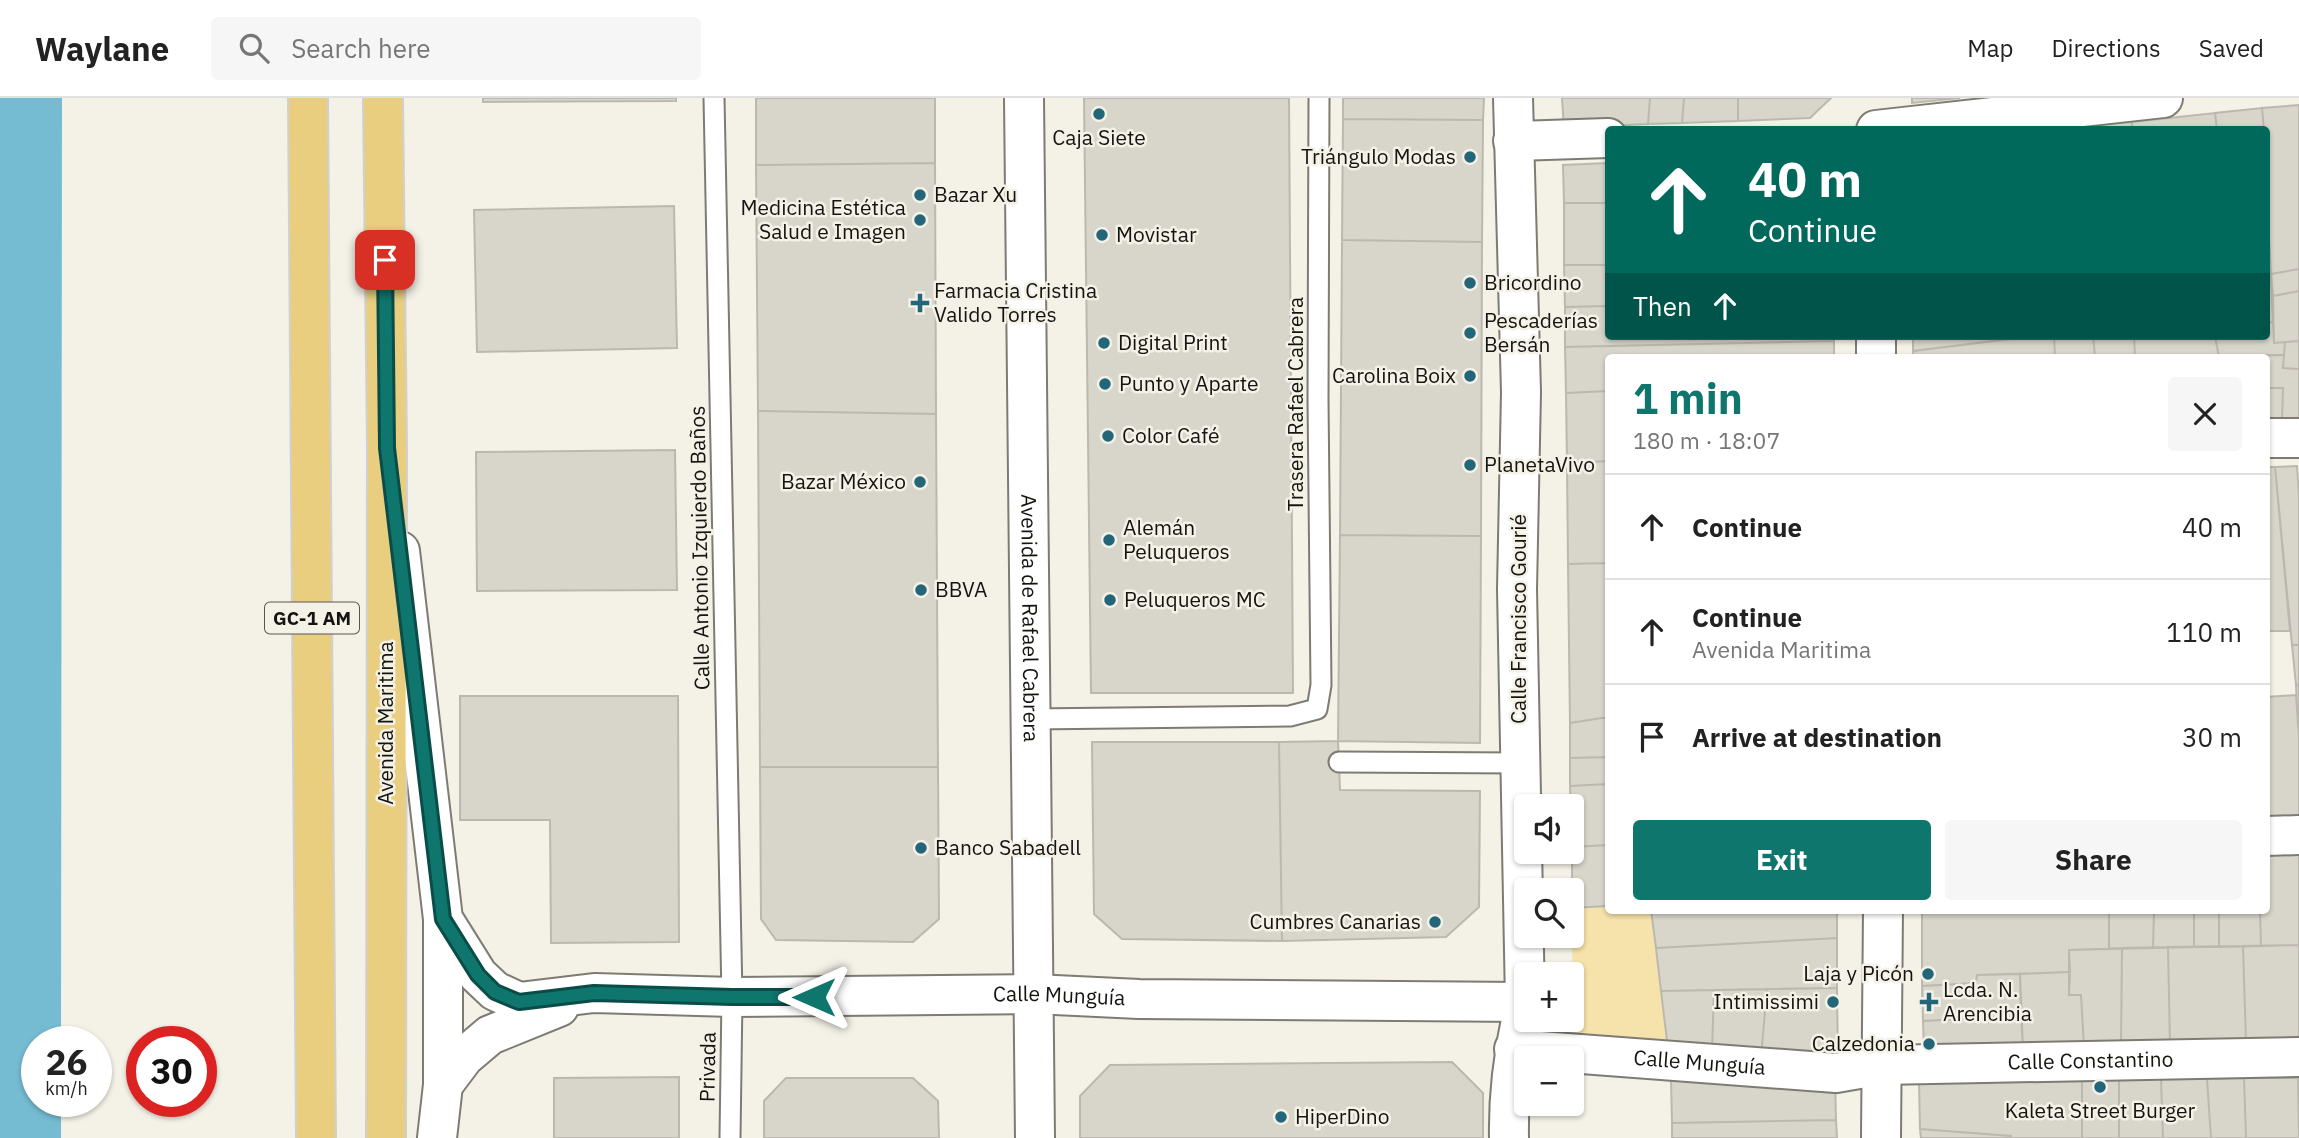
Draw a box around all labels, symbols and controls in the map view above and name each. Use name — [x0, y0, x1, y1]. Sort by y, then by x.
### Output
search box — [211, 17, 701, 80]
text: Waylane — [35, 27, 169, 70]
icon: search — [235, 29, 273, 67]
text: Search here — [291, 31, 431, 65]
text: Map — [1967, 32, 2013, 64]
text: Directions — [2051, 32, 2161, 64]
text: Saved — [2199, 32, 2264, 64]
marker: Caja Siete — [1091, 106, 1107, 122]
place label: Caja Siete — [1052, 123, 1146, 151]
place label: Triángulo Modas — [1301, 142, 1456, 170]
text: 40 m — [1748, 147, 1862, 210]
marker: Triángulo Modas — [1462, 149, 1478, 165]
icon: ahead — [1633, 154, 1724, 245]
place label: Bazar Xu — [934, 180, 1017, 208]
marker: Bazar Xu — [912, 187, 928, 203]
place label: Medicina Estética Salud e Imagen — [741, 193, 906, 245]
text: Continue — [1748, 209, 1877, 251]
marker: Medicina Estética Salud e Imagen — [912, 212, 928, 228]
place label: Movistar — [1116, 220, 1197, 248]
marker: Movistar — [1094, 227, 1110, 243]
pin — [355, 230, 415, 290]
icon: arrive — [366, 241, 404, 279]
place label: Bricordino — [1484, 268, 1582, 296]
marker: Bricordino — [1462, 275, 1478, 291]
place label: Farmacia Cristina Valido Torres — [934, 276, 1097, 328]
icon: ahead — [1706, 287, 1744, 325]
text: Then — [1633, 289, 1692, 323]
marker: Farmacia Cristina Valido Torres — [912, 295, 928, 311]
street label: Trasera Rafael Cabrera — [1281, 297, 1309, 511]
place label: Pescaderías Bersán — [1484, 306, 1598, 358]
marker: Pescaderías Bersán — [1462, 325, 1478, 341]
place label: Digital Print — [1118, 328, 1228, 356]
marker: Digital Print — [1096, 335, 1112, 351]
place label: Carolina Boix — [1332, 361, 1456, 389]
marker: Carolina Boix — [1462, 368, 1478, 384]
place label: Punto y Aparte — [1119, 369, 1258, 397]
text: 1 min — [1633, 371, 1743, 426]
marker: Punto y Aparte — [1097, 376, 1113, 392]
button: close — [2168, 377, 2242, 451]
street label: Calle Antonio Izquierdo Baños — [683, 406, 715, 691]
place label: Color Café — [1122, 421, 1219, 449]
text: 180 m · 18:07 — [1633, 425, 1780, 455]
marker: Color Café — [1100, 428, 1116, 444]
place label: PlanetaVivo — [1484, 450, 1595, 478]
marker: PlanetaVivo — [1462, 457, 1478, 473]
place label: Bazar México — [781, 467, 906, 495]
marker: Bazar México — [912, 474, 928, 490]
street label: Avenida de Rafael Cabrera — [1015, 494, 1046, 742]
icon: ahead — [1633, 508, 1671, 546]
text: Continue — [1692, 510, 1802, 544]
text: 40 m — [2182, 510, 2242, 544]
place label: Alemán Peluqueros — [1123, 513, 1230, 565]
street label: Calle Francisco Gourié — [1504, 514, 1532, 724]
marker: Alemán Peluqueros — [1101, 532, 1117, 548]
place label: BBVA — [935, 575, 987, 603]
marker: BBVA — [913, 582, 929, 598]
place label: Peluqueros MC — [1124, 585, 1266, 613]
marker: Peluqueros MC — [1102, 592, 1118, 608]
text: Continue — [1692, 600, 1802, 634]
road number: GC-1 AM — [265, 603, 359, 634]
icon: ahead — [1633, 613, 1671, 651]
text: 110 m — [2166, 615, 2242, 649]
text: Avenida Maritima — [1692, 634, 1871, 664]
street label: Avenida Maritima — [371, 641, 399, 805]
icon: arrive — [1633, 718, 1671, 756]
text: Arrive at destination — [1692, 720, 1942, 754]
text: 30 m — [2182, 720, 2242, 754]
map controls — [1514, 794, 1584, 1116]
button: sound — [1514, 794, 1584, 864]
button: Exit — [1633, 820, 1931, 900]
button: Share — [1945, 820, 2242, 900]
place label: Banco Sabadell — [935, 833, 1081, 861]
marker: Banco Sabadell — [913, 840, 929, 856]
button: search — [1514, 878, 1584, 948]
place label: Cumbres Canarias — [1249, 907, 1421, 935]
marker: Cumbres Canarias — [1427, 914, 1443, 930]
place label: Laja y Picón — [1803, 959, 1914, 987]
position arrow — [777, 960, 851, 1034]
button: + — [1514, 962, 1584, 1032]
marker: Laja y Picón — [1920, 966, 1936, 982]
place label: Lcda. N. Arencibia — [1943, 975, 2032, 1027]
street label: Calle Munguía — [993, 979, 1126, 1011]
place label: Intimissimi — [1713, 987, 1819, 1015]
marker: Intimissimi — [1825, 994, 1841, 1010]
marker: Lcda. N. Arencibia — [1921, 994, 1937, 1010]
speed limit sign: 30 — [126, 1026, 217, 1117]
place label: Calzedonia — [1812, 1029, 1915, 1057]
street label: Privada — [692, 1032, 722, 1102]
marker: Calzedonia — [1921, 1036, 1937, 1052]
text: 26 — [45, 1039, 88, 1085]
street label: Calle Munguía — [1632, 1043, 1767, 1081]
street label: Calle Constantino — [2007, 1044, 2174, 1076]
button: − — [1514, 1046, 1584, 1116]
text: km/h — [45, 1077, 88, 1100]
marker: Kaleta Street Burger — [2092, 1079, 2108, 1095]
place label: Kaleta Street Burger — [2005, 1096, 2196, 1124]
place label: HiperDino — [1295, 1102, 1390, 1130]
marker: HiperDino — [1273, 1109, 1289, 1125]

